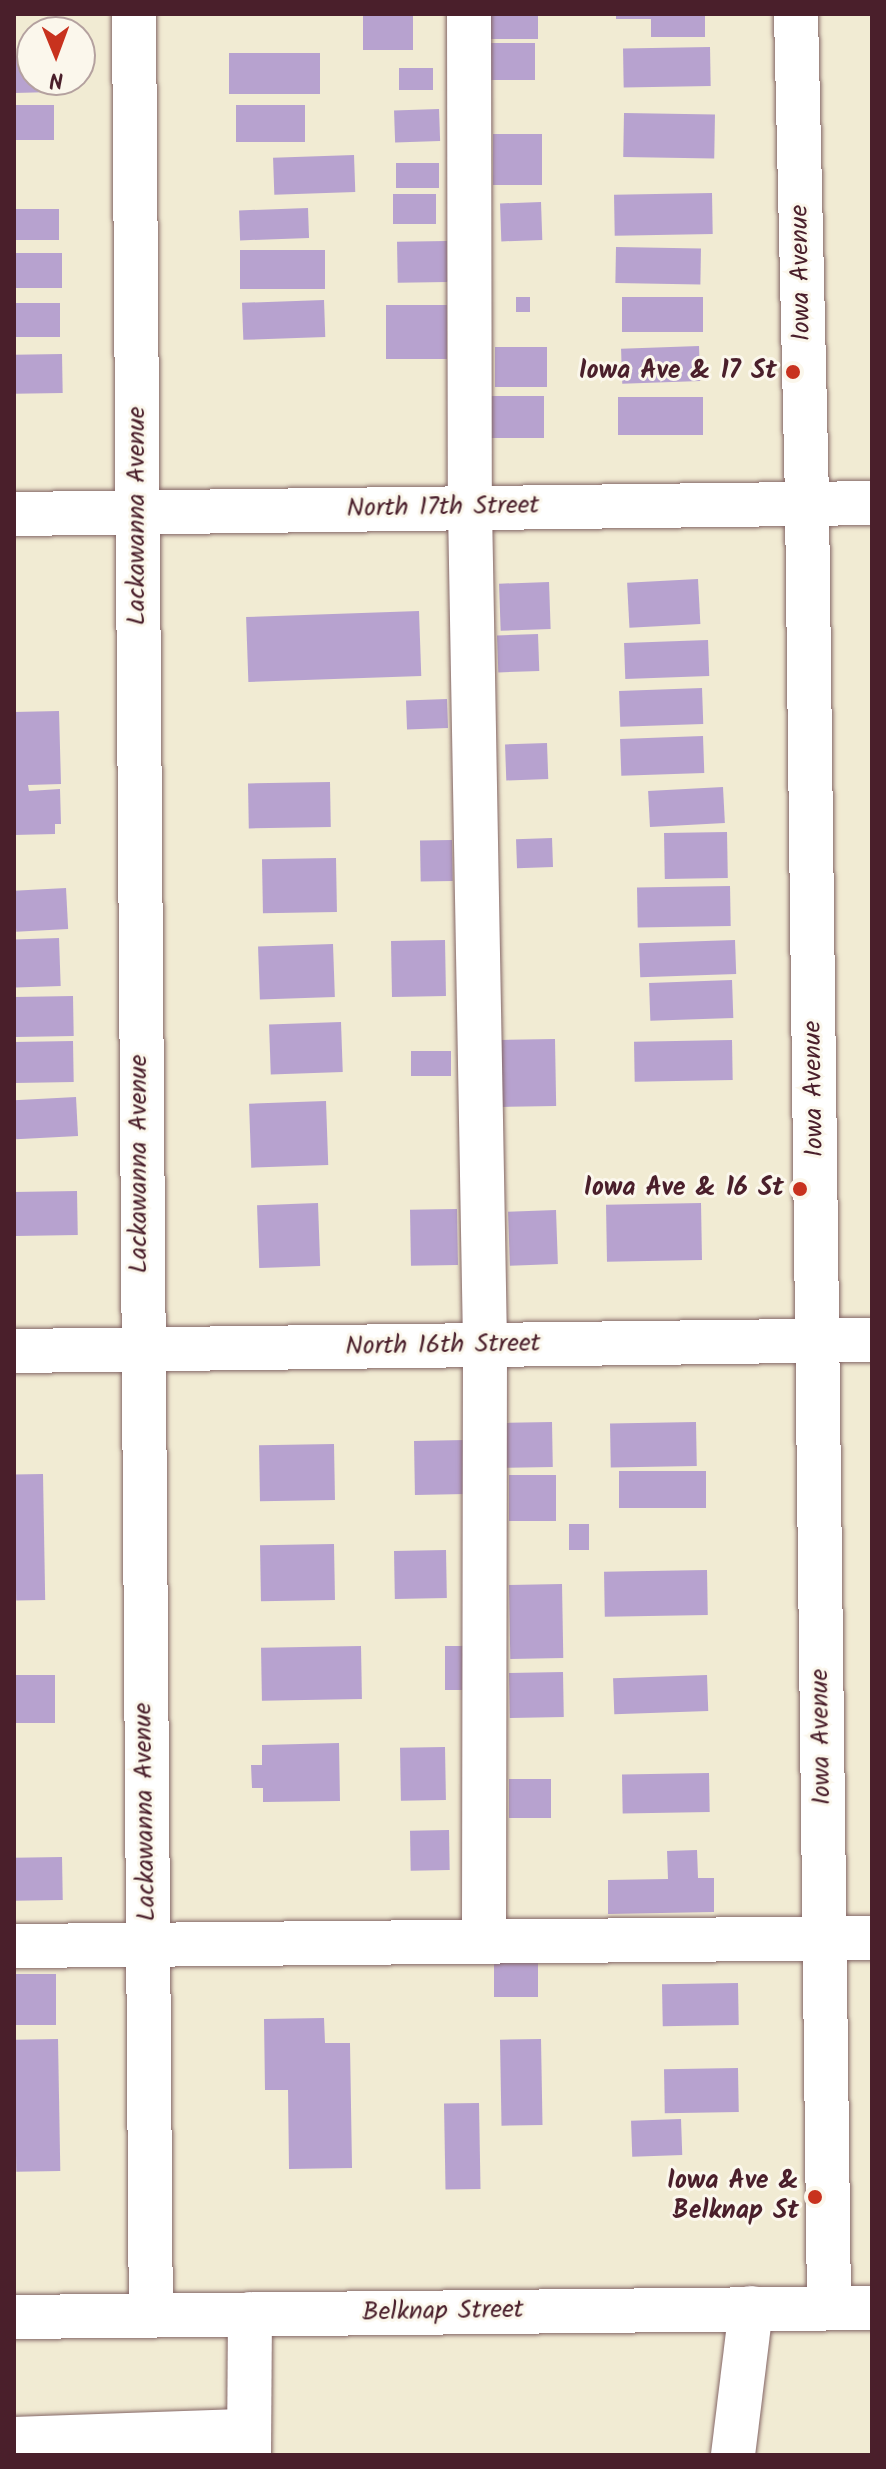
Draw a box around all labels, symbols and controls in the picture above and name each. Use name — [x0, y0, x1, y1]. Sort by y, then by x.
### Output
north arrow — [16, 16, 96, 96]
text: N — [49, 61, 64, 96]
street label: Iowa Avenue — [785, 204, 819, 342]
place label: Iowa Ave & 17 St — [579, 356, 777, 388]
marker: Iowa Ave & 17 St — [784, 363, 802, 381]
street label: Lackawanna Avenue — [122, 407, 154, 625]
street label: North 17th Street — [346, 491, 540, 525]
street label: Iowa Avenue — [798, 1020, 832, 1158]
street label: Lackawanna Avenue — [124, 1055, 156, 1273]
place label: Iowa Ave & 16 St — [584, 1173, 784, 1205]
marker: Iowa Ave & 16 St — [791, 1180, 809, 1198]
street label: North 16th Street — [345, 1329, 541, 1363]
street label: Iowa Avenue — [805, 1668, 839, 1806]
street label: Lackawanna Avenue — [128, 1702, 164, 1922]
place label: Iowa Ave & Belknap St — [667, 2166, 799, 2228]
marker: Iowa Ave & Belknap St — [806, 2188, 824, 2206]
street label: Belknap Street — [362, 2295, 524, 2329]

